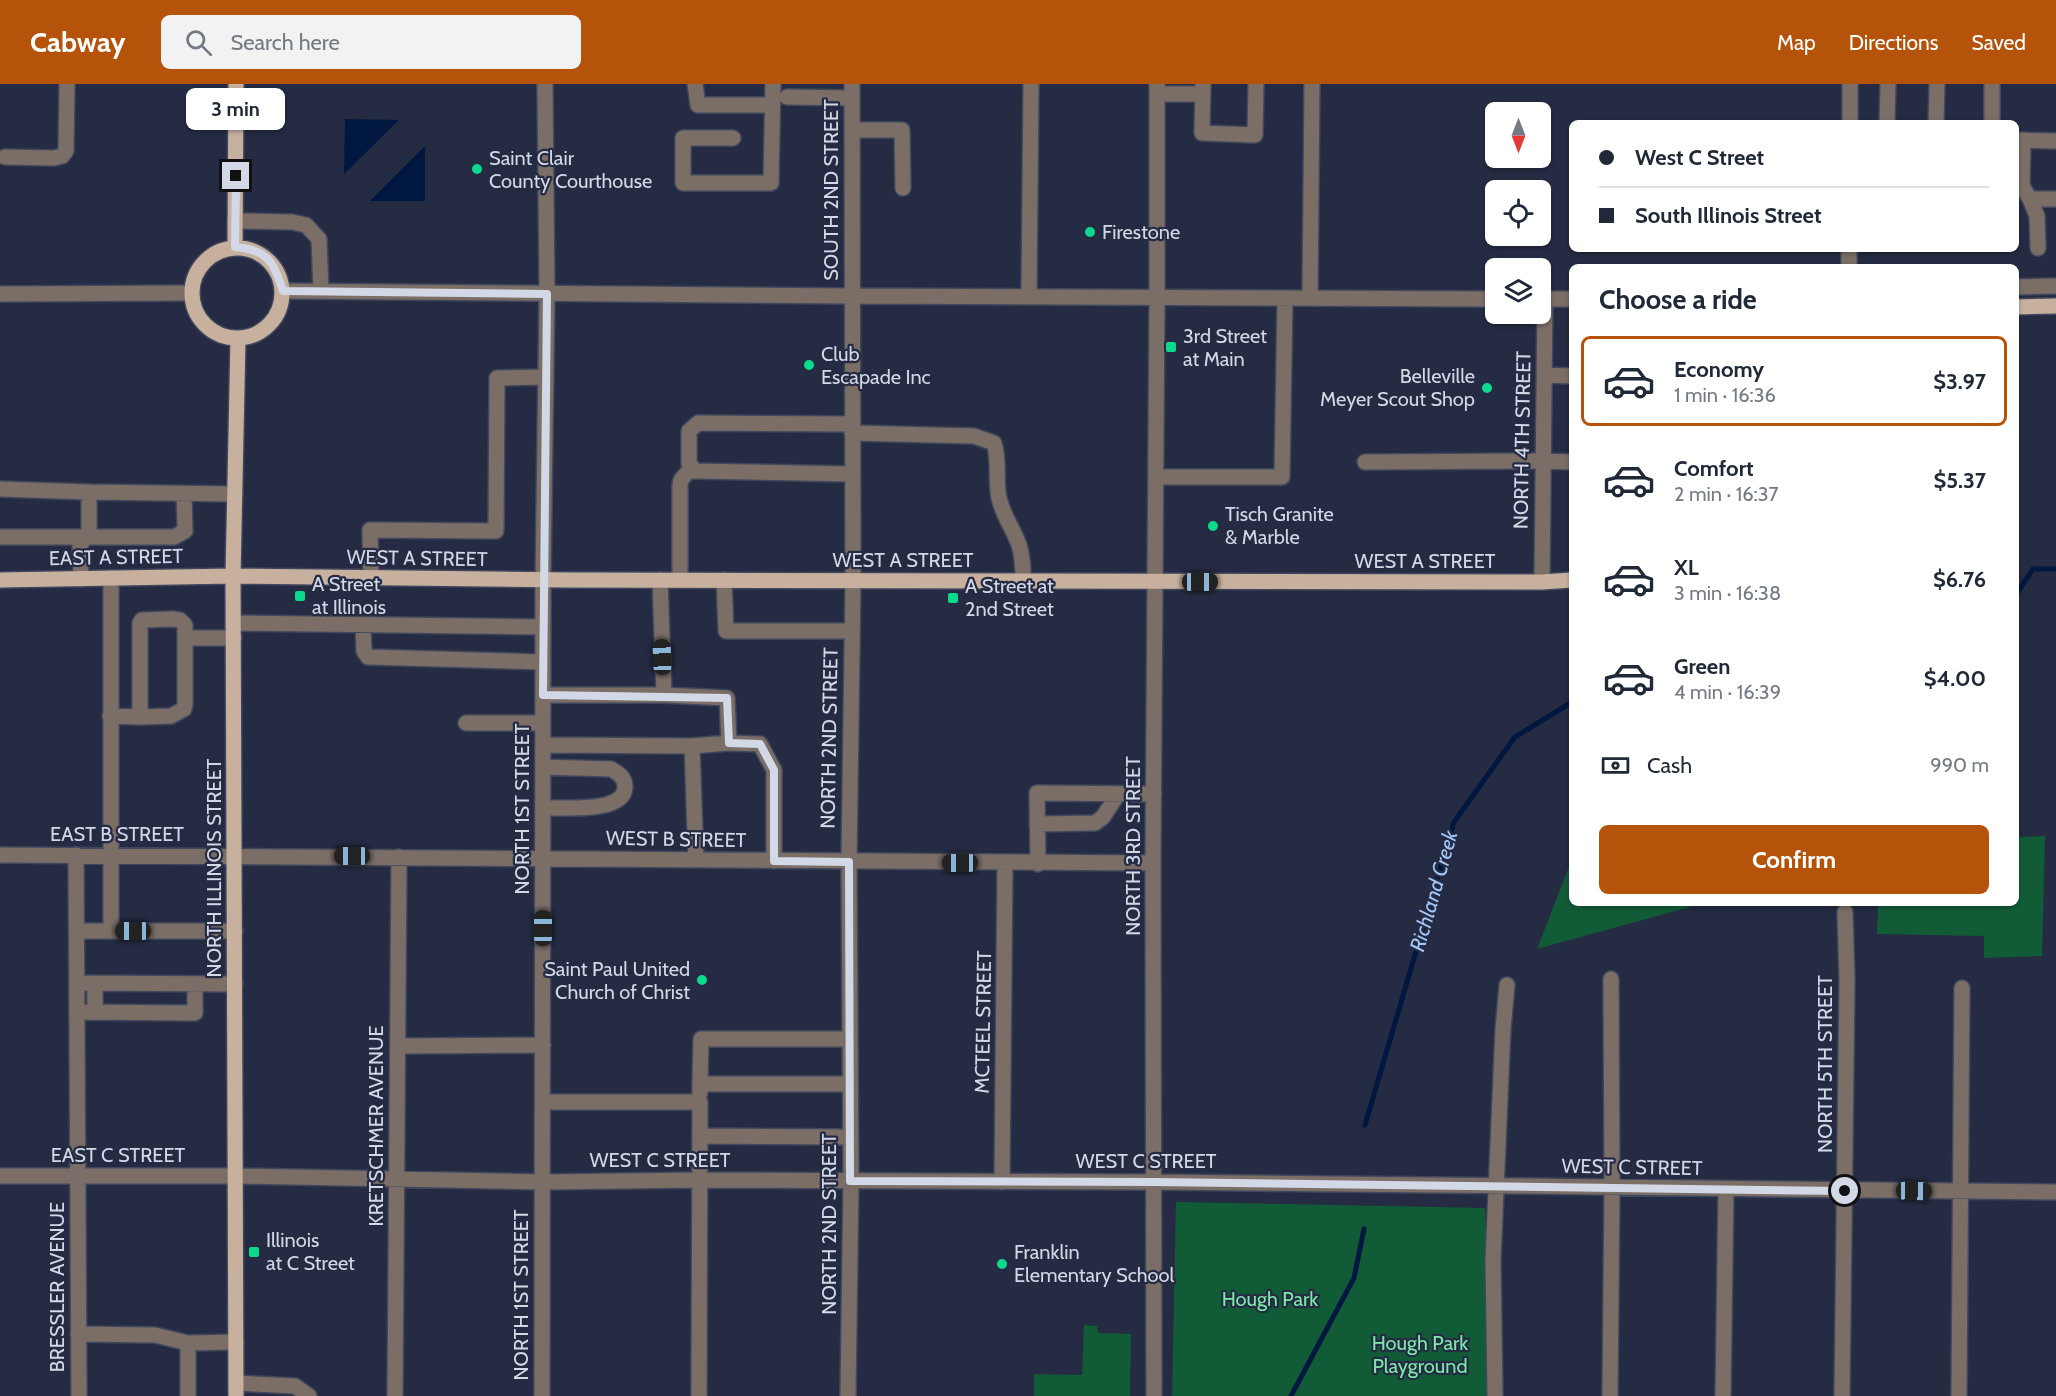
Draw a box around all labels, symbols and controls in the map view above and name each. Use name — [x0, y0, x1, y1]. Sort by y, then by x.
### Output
search box — [161, 15, 581, 69]
text: Cabway — [30, 25, 125, 59]
icon: search — [182, 26, 215, 59]
text: Search here — [230, 29, 340, 56]
text: Map — [1777, 30, 1816, 55]
text: Directions — [1849, 30, 1938, 55]
text: Saved — [1971, 30, 2026, 55]
callout: 3 min — [186, 89, 286, 131]
text: 3 min — [211, 97, 260, 121]
street label: SOUTH 2ND STREET — [819, 99, 843, 281]
north arrow — [1485, 102, 1551, 168]
map controls — [1485, 102, 1551, 324]
text: West C Street — [1635, 144, 1764, 171]
place label: Saint Clair County Courthouse — [489, 146, 652, 193]
route end — [222, 162, 249, 189]
marker: Saint Clair County Courthouse — [470, 162, 484, 176]
button: locate — [1485, 180, 1551, 246]
text: South Illinois Street — [1635, 202, 1822, 229]
place label: Firestone — [1102, 220, 1180, 244]
marker: Firestone — [1083, 225, 1097, 239]
button: layers — [1485, 258, 1551, 324]
text: Choose a ride — [1599, 283, 1757, 316]
place label: 3rd Street at Main — [1183, 324, 1267, 371]
marker: 3rd Street at Main — [1164, 340, 1178, 354]
place label: Club Escapade Inc — [821, 342, 931, 389]
street label: NORTH 4TH STREET — [1508, 350, 1536, 529]
icon: car — [1602, 354, 1656, 408]
text: Economy — [1674, 356, 1764, 383]
marker: Club Escapade Inc — [802, 358, 816, 372]
place label: Belleville Meyer Scout Shop — [1320, 364, 1475, 411]
text: $3.97 — [1933, 368, 1986, 395]
marker: Belleville Meyer Scout Shop — [1480, 381, 1494, 395]
text: 1 min · 16:36 — [1674, 383, 1776, 407]
icon: car — [1602, 453, 1656, 507]
text: Comfort — [1674, 455, 1753, 482]
text: $5.37 — [1933, 467, 1986, 494]
text: 2 min · 16:37 — [1674, 482, 1779, 506]
place label: Tisch Granite & Marble — [1225, 502, 1334, 549]
marker: Tisch Granite & Marble — [1206, 519, 1220, 533]
street label: EAST A STREET — [49, 544, 184, 570]
street label: WEST A STREET — [346, 545, 488, 571]
street label: WEST A STREET — [833, 548, 974, 572]
street label: WEST A STREET — [1355, 549, 1496, 573]
icon: car — [1602, 552, 1656, 606]
text: XL — [1674, 554, 1699, 581]
text: $6.76 — [1933, 566, 1986, 593]
place label: A Street at Illinois — [312, 572, 386, 619]
car — [1182, 573, 1218, 591]
place label: A Street at 2nd Street — [965, 574, 1054, 621]
text: 3 min · 16:38 — [1674, 581, 1781, 605]
marker: A Street at Illinois — [293, 589, 307, 603]
marker: A Street at 2nd Street — [946, 591, 960, 605]
car — [652, 639, 672, 675]
street label: NORTH 2ND STREET — [815, 647, 843, 829]
icon: car — [1602, 651, 1656, 705]
text: Green — [1674, 653, 1730, 680]
text: $4.00 — [1924, 665, 1986, 692]
text: 4 min · 16:39 — [1674, 680, 1781, 704]
street label: NORTH 1ST STREET — [510, 723, 534, 895]
icon: cash — [1599, 749, 1632, 782]
text: Cash — [1647, 752, 1692, 779]
text: 990 m — [1930, 753, 1989, 777]
street label: NORTH 3RD STREET — [1121, 756, 1145, 936]
street label: NORTH ILLINOIS STREET — [202, 758, 226, 977]
street label: EAST B STREET — [50, 822, 184, 846]
button: Confirm — [1599, 825, 1989, 894]
street label: WEST B STREET — [606, 826, 747, 852]
water label: Richland Creek — [1404, 827, 1463, 954]
car — [334, 847, 370, 865]
car — [942, 854, 978, 872]
car — [534, 910, 552, 946]
car — [115, 922, 151, 940]
street label: MCTEEL STREET — [970, 950, 996, 1094]
place label: Saint Paul United Church of Christ — [544, 957, 690, 1004]
marker: Saint Paul United Church of Christ — [695, 973, 709, 987]
street label: NORTH 5TH STREET — [1813, 975, 1837, 1153]
street label: KRETSCHMER AVENUE — [364, 1025, 388, 1227]
street label: NORTH 2ND STREET — [817, 1133, 841, 1315]
street label: EAST C STREET — [51, 1143, 185, 1167]
street label: WEST C STREET — [590, 1148, 731, 1172]
street label: WEST C STREET — [1076, 1149, 1217, 1173]
street label: WEST C STREET — [1561, 1154, 1703, 1180]
route start — [1831, 1177, 1858, 1204]
car — [1896, 1182, 1932, 1200]
street label: BRESSLER AVENUE — [45, 1202, 69, 1372]
street label: NORTH 1ST STREET — [509, 1209, 533, 1381]
place label: Illinois at C Street — [266, 1228, 355, 1275]
place label: Franklin Elementary School — [1014, 1240, 1175, 1287]
marker: Illinois at C Street — [247, 1245, 261, 1259]
marker: Franklin Elementary School — [995, 1257, 1009, 1271]
park label: Hough Park — [1222, 1287, 1318, 1311]
park label: Hough Park Playground — [1372, 1331, 1468, 1378]

